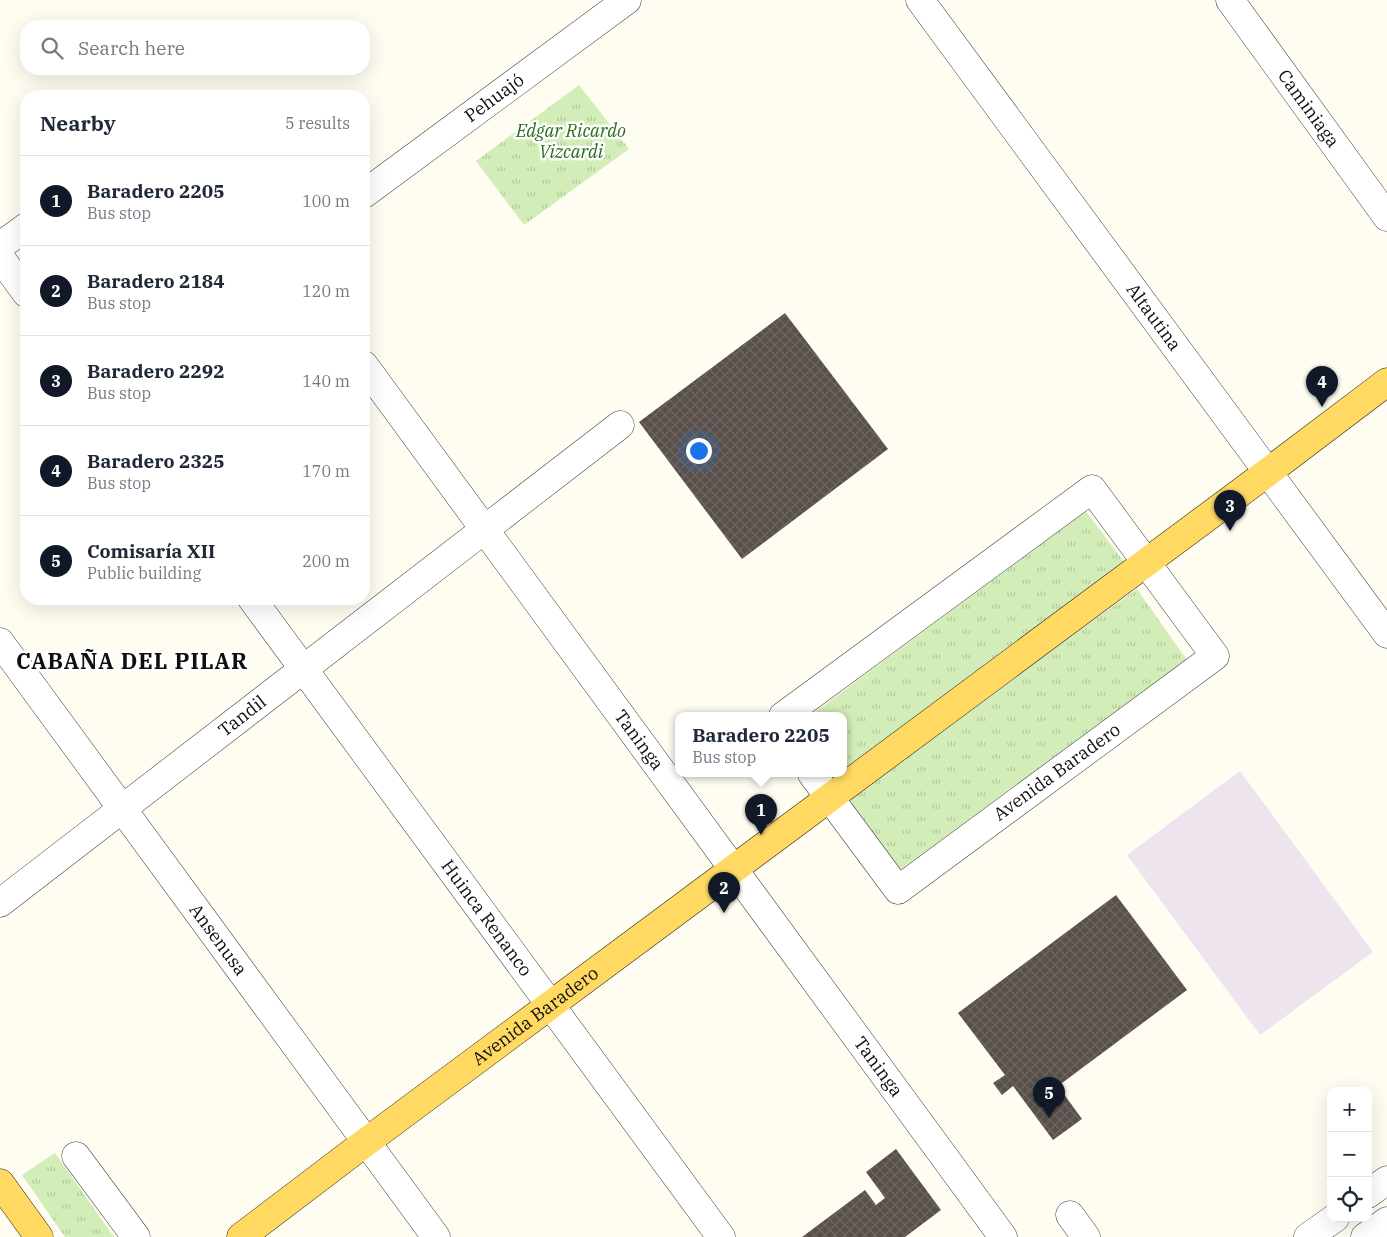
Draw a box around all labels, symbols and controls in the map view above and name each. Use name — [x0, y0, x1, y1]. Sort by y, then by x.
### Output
search box — [20, 20, 370, 75]
icon: search — [38, 34, 66, 62]
text: Search here — [78, 36, 185, 60]
street label: Caminiaga — [1273, 65, 1345, 152]
street label: Pehuajó — [460, 68, 528, 127]
text: Nearby — [40, 109, 116, 137]
text: 5 results — [285, 113, 350, 133]
park label: Edgar Ricardo Vizcardi — [515, 119, 626, 163]
text: Baradero 2205 — [87, 179, 225, 203]
text: 1 — [51, 191, 61, 211]
text: 100 m — [302, 191, 350, 211]
text: Bus stop — [87, 203, 151, 223]
text: Baradero 2184 — [87, 269, 225, 293]
street label: Altautina — [1122, 279, 1187, 355]
text: 2 — [51, 281, 61, 301]
text: 120 m — [302, 281, 350, 301]
text: Bus stop — [87, 293, 151, 313]
text: Baradero 2292 — [87, 359, 225, 383]
pin: 4 — [1306, 366, 1338, 407]
text: 3 — [51, 371, 61, 391]
text: 140 m — [302, 371, 350, 391]
text: Bus stop — [87, 383, 151, 403]
your location — [686, 438, 712, 464]
text: Baradero 2325 — [87, 449, 225, 473]
text: 4 — [51, 461, 61, 481]
text: 170 m — [302, 461, 350, 481]
text: Bus stop — [87, 473, 151, 493]
pin: 3 — [1214, 490, 1246, 531]
text: Comisaría XII — [87, 539, 215, 563]
text: 5 — [51, 551, 61, 571]
text: 200 m — [302, 551, 350, 571]
text: Public building — [87, 563, 201, 583]
district label: CABAÑA DEL PILAR — [16, 646, 248, 675]
street label: Tandil — [213, 690, 271, 741]
street label: Taninga — [610, 705, 669, 775]
popup — [675, 712, 847, 777]
street label: Avenida Baradero — [989, 718, 1125, 825]
text: Baradero 2205 — [692, 723, 830, 747]
text: Bus stop — [692, 747, 756, 767]
pin: 1 — [745, 794, 777, 835]
street label: Huinca Renanco — [436, 855, 537, 981]
pin: 2 — [708, 872, 740, 913]
street label: Ansenusa — [185, 899, 253, 980]
street label: Avenida Baradero — [467, 961, 603, 1070]
street label: Taninga — [849, 1032, 908, 1101]
pin: 5 — [1033, 1077, 1065, 1118]
map controls — [1327, 1087, 1372, 1222]
button: + — [1327, 1087, 1372, 1132]
button: − — [1327, 1132, 1372, 1177]
button: locate — [1327, 1177, 1372, 1222]

